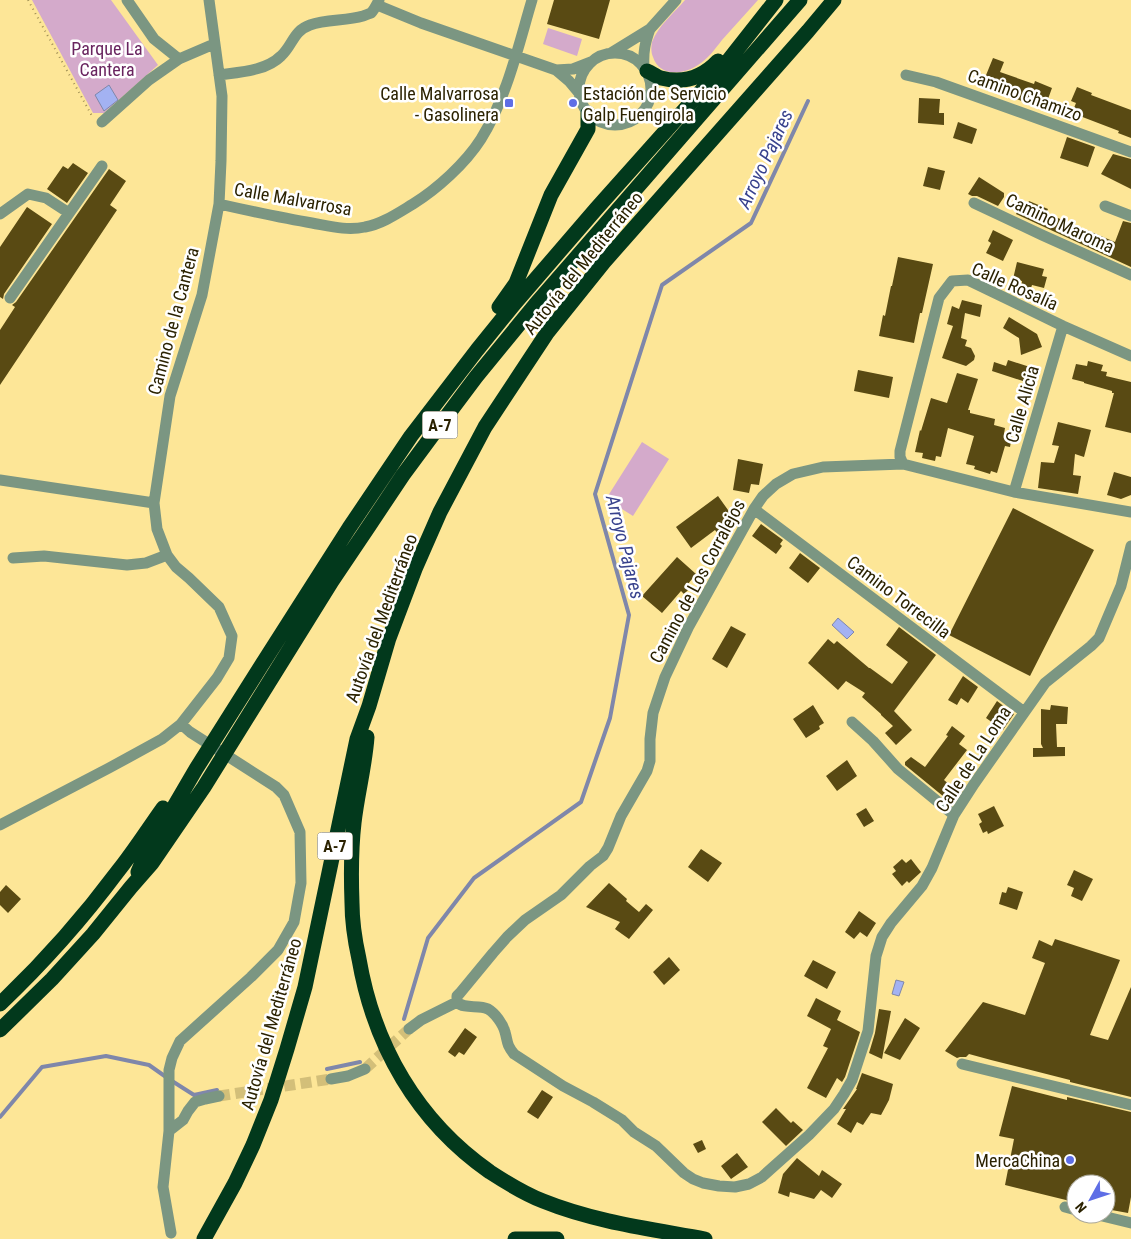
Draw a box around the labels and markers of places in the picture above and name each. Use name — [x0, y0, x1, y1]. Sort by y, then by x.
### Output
place label: Calle Malvarrosa - Gasolinera — [380, 83, 499, 125]
place label: Estación de Servicio Galp Fuengirola — [583, 83, 727, 125]
marker: Calle Malvarrosa - Gasolinera — [503, 97, 515, 109]
marker: Estación de Servicio Galp Fuengirola — [567, 97, 579, 109]
place label: MercaChina — [975, 1150, 1060, 1171]
marker: MercaChina — [1064, 1154, 1076, 1166]

